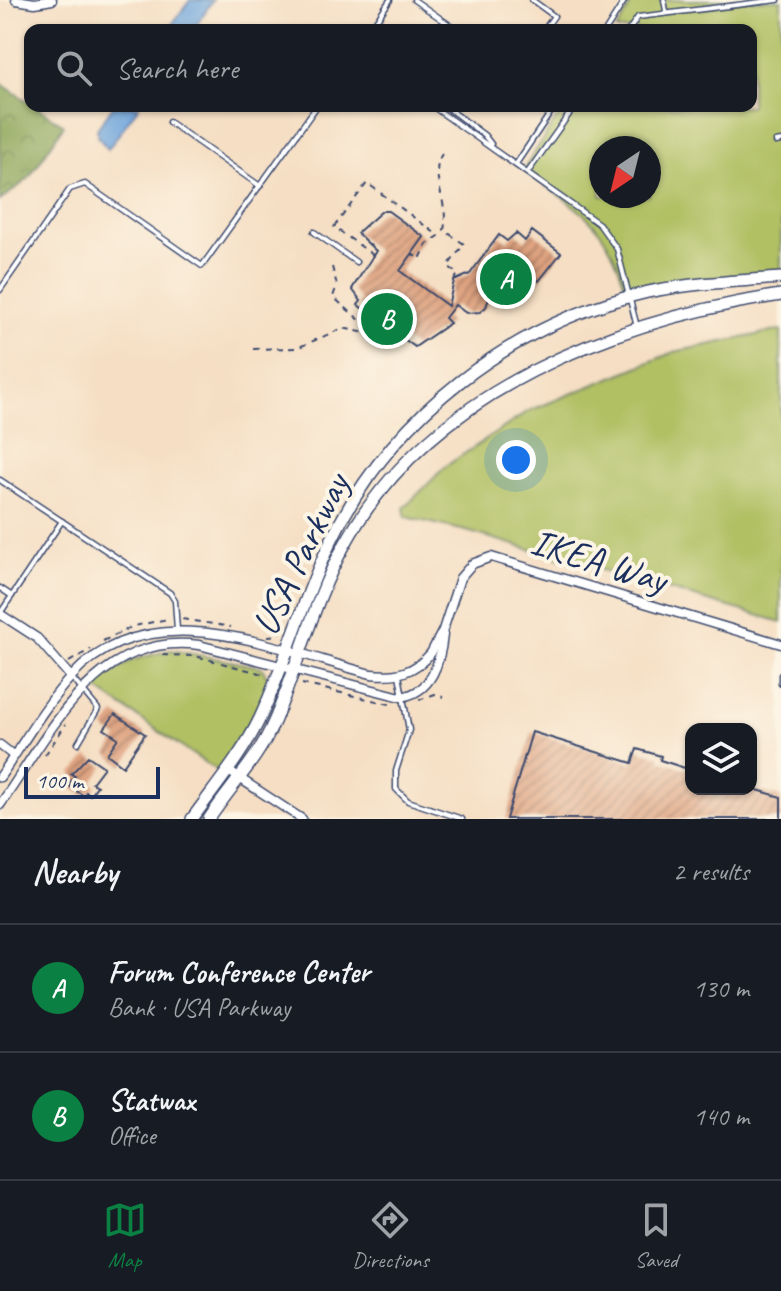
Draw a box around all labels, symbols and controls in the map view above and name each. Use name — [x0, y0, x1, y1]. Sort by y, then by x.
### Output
search box — [24, 24, 757, 112]
icon: search — [52, 46, 96, 90]
text: Search here — [116, 49, 238, 87]
north arrow — [589, 136, 661, 208]
pin: A — [480, 249, 532, 309]
pin: B — [361, 289, 413, 349]
your location — [496, 440, 536, 480]
street label: USA Parkway — [241, 463, 361, 642]
street label: IKEA Way — [526, 518, 675, 604]
map controls — [685, 723, 757, 795]
button: layers — [685, 723, 757, 795]
scale bar — [24, 763, 160, 799]
text: 100 m — [36, 767, 83, 795]
text: Nearby — [32, 850, 118, 893]
text: 2 results — [673, 855, 749, 888]
text: Forum Conference Center — [108, 953, 370, 991]
text: A — [51, 972, 65, 1005]
text: 130 m — [693, 972, 749, 1005]
text: Bank · USA Parkway — [108, 991, 290, 1024]
text: Statwax — [108, 1081, 195, 1119]
text: B — [51, 1100, 65, 1133]
text: 140 m — [693, 1100, 749, 1133]
text: Office — [108, 1119, 156, 1152]
tab: Map — [103, 1198, 147, 1274]
tab: Directions — [352, 1198, 429, 1274]
tab: Saved — [634, 1198, 678, 1274]

